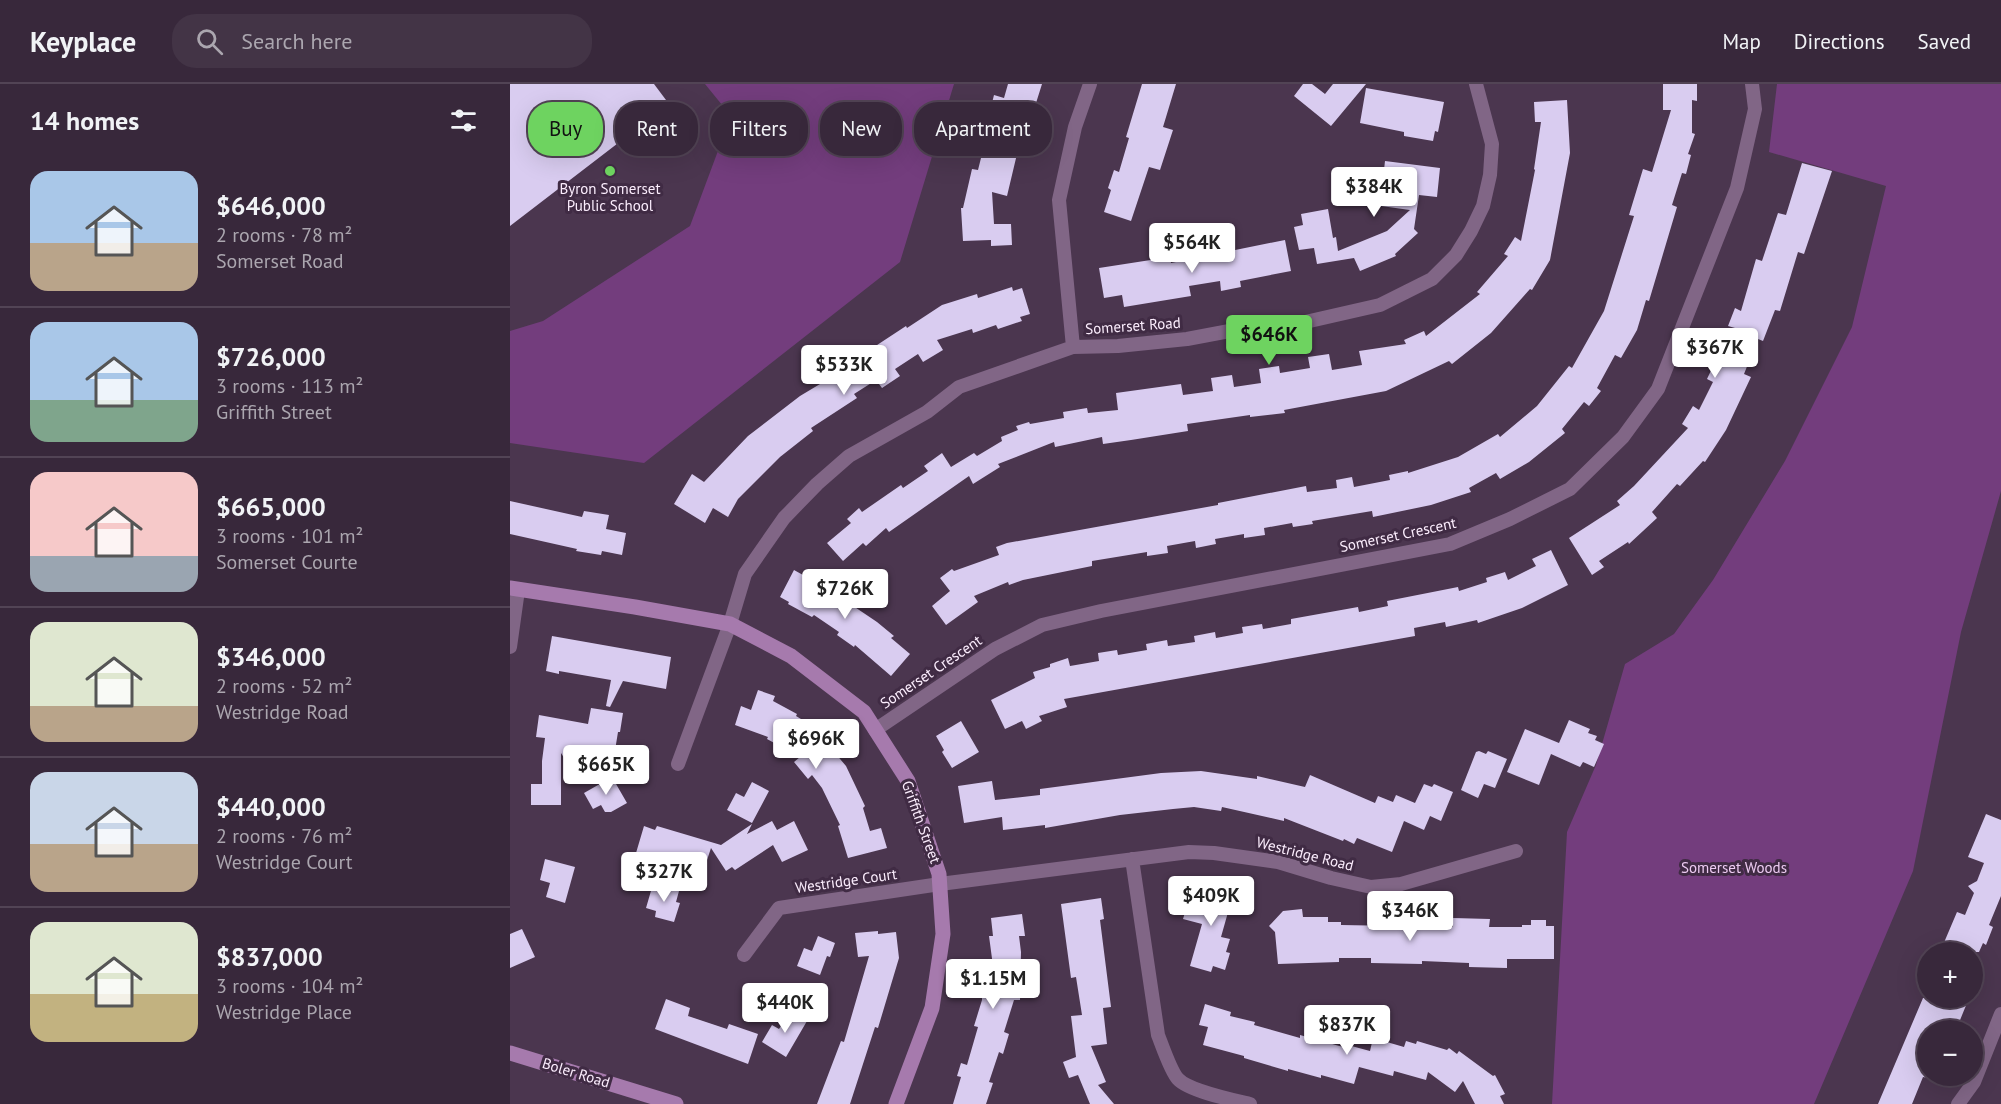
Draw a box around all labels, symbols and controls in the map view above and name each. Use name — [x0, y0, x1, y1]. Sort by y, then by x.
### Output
search box — [172, 14, 592, 68]
text: Keyplace — [30, 23, 136, 60]
icon: search — [193, 25, 226, 58]
text: Search here — [241, 27, 352, 55]
text: Map — [1722, 28, 1761, 55]
text: Directions — [1794, 28, 1885, 55]
text: Saved — [1918, 28, 1971, 55]
chip: Buy — [528, 102, 603, 156]
chip: Rent — [615, 102, 698, 156]
chip: Filters — [710, 102, 808, 156]
chip: New — [820, 102, 902, 156]
chip: Apartment — [914, 102, 1052, 156]
text: 14 homes — [30, 104, 139, 137]
icon: filters — [447, 104, 480, 137]
marker: Byron Somerset Public School — [603, 164, 617, 178]
pin: $384K — [1332, 167, 1416, 218]
text: $384K — [1345, 173, 1403, 199]
place label: Byron Somerset Public School — [559, 179, 661, 215]
text: $646,000 — [216, 189, 326, 222]
icon: home — [78, 195, 150, 267]
text: 2 rooms · 78 m² — [216, 222, 352, 248]
pin: $564K — [1150, 223, 1234, 274]
text: $564K — [1163, 229, 1221, 255]
text: Somerset Road — [216, 248, 344, 274]
street label: Somerset Road — [1085, 313, 1181, 338]
pin: $646K — [1227, 315, 1311, 366]
text: $646K — [1240, 321, 1298, 347]
pin: $367K — [1673, 328, 1757, 379]
text: $367K — [1686, 334, 1744, 360]
text: $726,000 — [216, 340, 326, 373]
pin: $533K — [802, 345, 886, 396]
icon: home — [78, 346, 150, 418]
text: $533K — [815, 351, 873, 377]
text: 3 rooms · 113 m² — [216, 373, 363, 399]
text: Griffith Street — [216, 399, 332, 425]
text: $665,000 — [216, 490, 326, 523]
icon: home — [78, 496, 150, 568]
street label: Somerset Crescent — [1338, 513, 1458, 556]
text: 3 rooms · 101 m² — [216, 523, 363, 549]
text: Somerset Courte — [216, 549, 358, 575]
pin: $726K — [803, 569, 887, 620]
text: $726K — [816, 575, 874, 601]
street label: Somerset Crescent — [876, 631, 985, 713]
text: $346,000 — [216, 640, 326, 673]
icon: home — [78, 646, 150, 718]
text: 2 rooms · 52 m² — [216, 673, 352, 699]
text: Westridge Road — [216, 699, 349, 725]
pin: $696K — [774, 719, 858, 770]
text: $696K — [787, 725, 845, 751]
pin: $665K — [564, 745, 648, 796]
text: $665K — [577, 751, 635, 777]
street label: Griffith Street — [898, 778, 945, 866]
text: $440,000 — [216, 790, 326, 823]
icon: home — [78, 796, 150, 868]
text: 2 rooms · 76 m² — [216, 823, 352, 849]
street label: Westridge Road — [1255, 832, 1356, 875]
text: Westridge Court — [216, 849, 353, 875]
pin: $327K — [622, 852, 706, 903]
text: $327K — [635, 858, 693, 884]
park label: Somerset Woods — [1681, 858, 1787, 877]
street label: Westridge Court — [794, 864, 898, 897]
pin: $409K — [1169, 876, 1253, 927]
text: $409K — [1182, 882, 1240, 908]
pin: $346K — [1368, 891, 1452, 942]
text: $346K — [1381, 897, 1439, 923]
text: $837,000 — [216, 940, 323, 973]
map controls — [1917, 942, 1983, 1086]
button: + — [1917, 942, 1983, 1008]
icon: home — [78, 946, 150, 1018]
pin: $1.15M — [944, 959, 1042, 1010]
text: $1.15M — [960, 965, 1026, 991]
text: 3 rooms · 104 m² — [216, 973, 363, 999]
pin: $440K — [743, 983, 827, 1034]
text: $440K — [756, 989, 814, 1015]
text: Westridge Place — [216, 999, 352, 1025]
pin: $837K — [1305, 1005, 1389, 1056]
text: $837K — [1318, 1011, 1376, 1037]
button: − — [1917, 1020, 1983, 1086]
street label: Boler Road — [540, 1053, 612, 1092]

